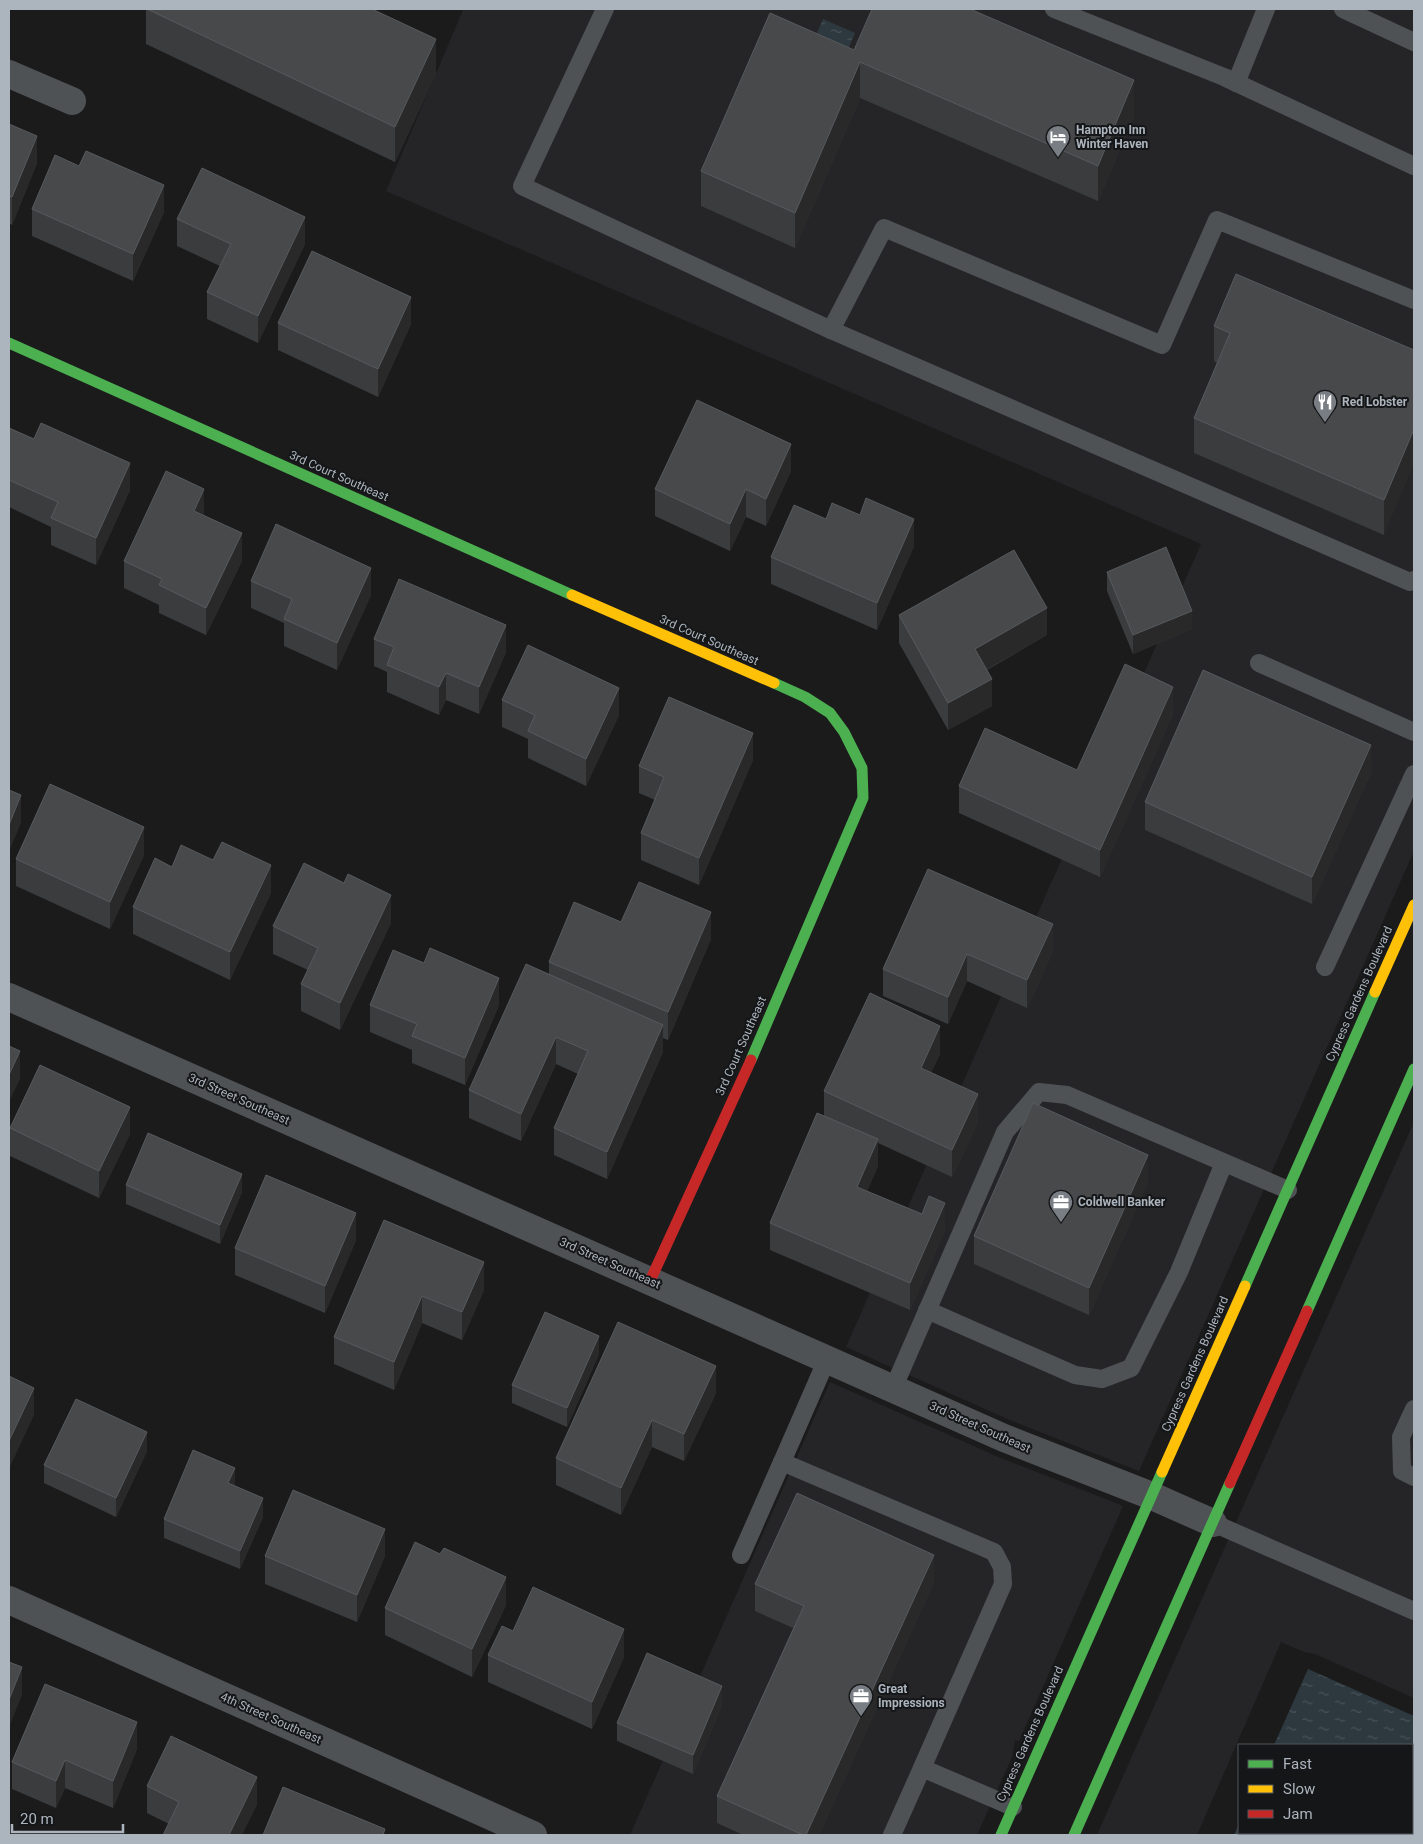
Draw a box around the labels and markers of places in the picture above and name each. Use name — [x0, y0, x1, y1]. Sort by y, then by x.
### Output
place label: Hampton Inn Winter Haven — [1076, 123, 1149, 151]
hotel icon: Hampton Inn Winter Haven — [1045, 124, 1071, 158]
restaurant icon: Red Lobster — [1312, 389, 1338, 423]
place label: Red Lobster — [1342, 395, 1408, 409]
office icon: Coldwell Banker — [1048, 1189, 1074, 1223]
place label: Coldwell Banker — [1078, 1195, 1166, 1209]
place label: Great Impressions — [878, 1682, 945, 1710]
office icon: Great Impressions — [848, 1683, 874, 1717]

